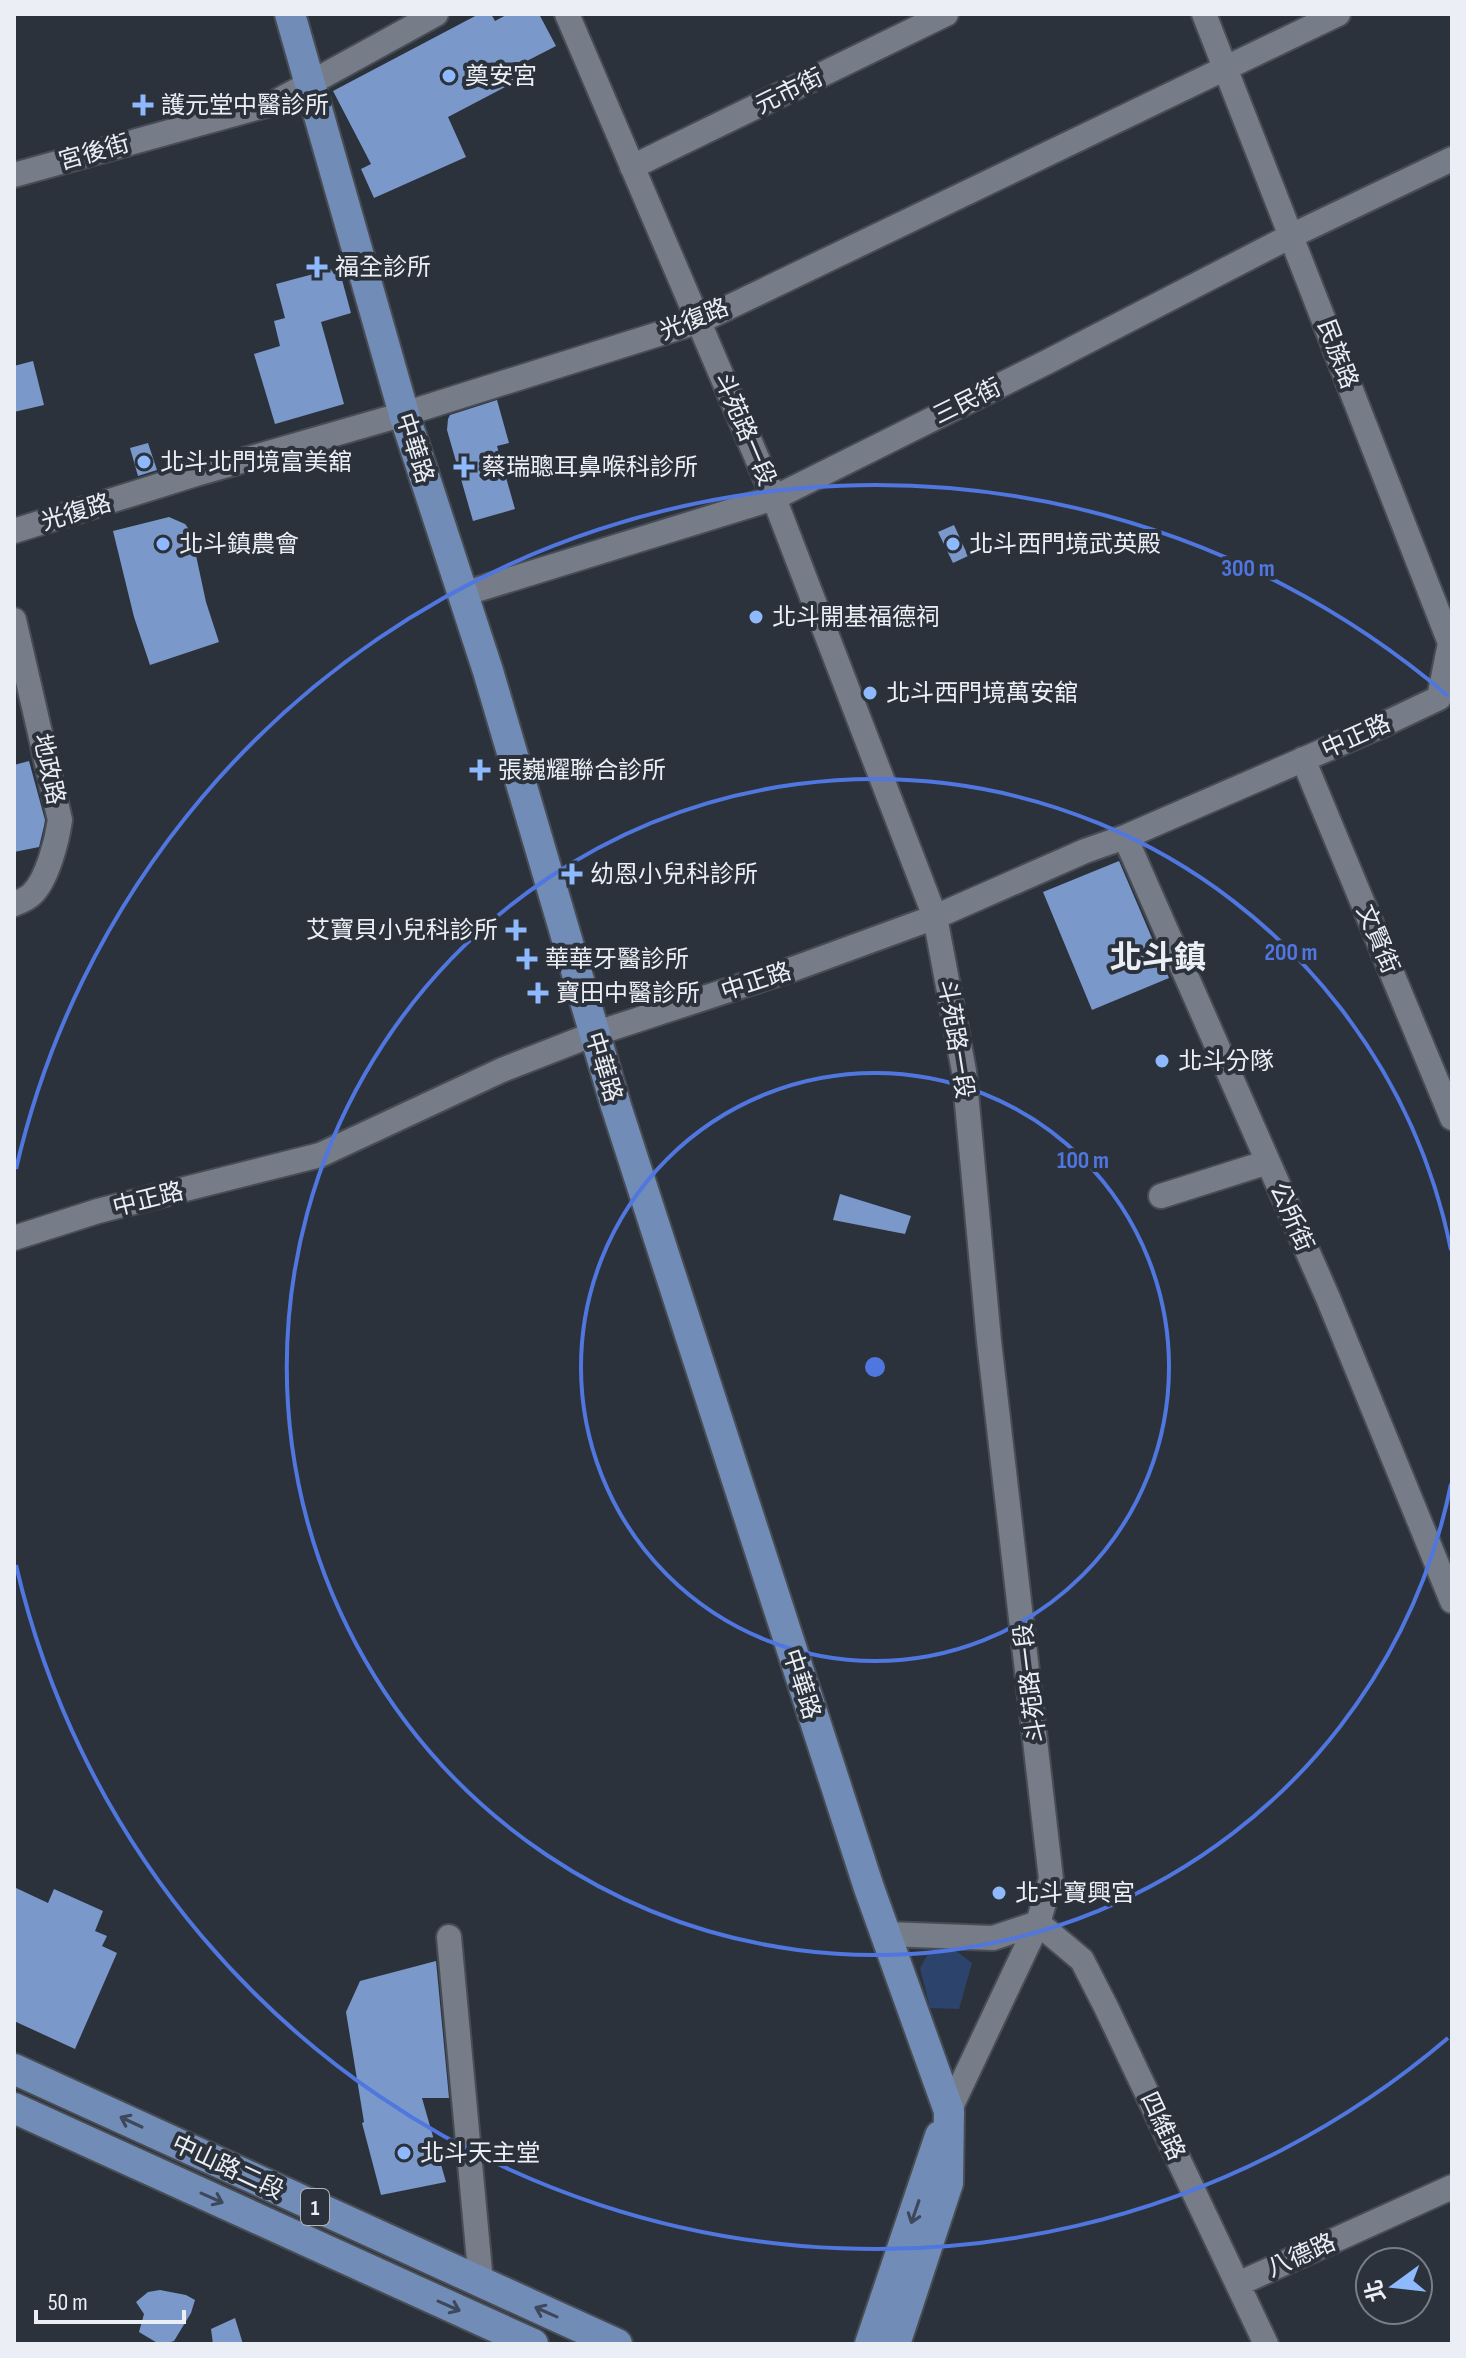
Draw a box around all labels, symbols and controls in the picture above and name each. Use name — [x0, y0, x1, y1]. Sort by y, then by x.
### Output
place label: 奠安宮 — [465, 62, 537, 91]
street label: 元市街 — [751, 63, 828, 120]
marker: 奠安宮 — [440, 67, 458, 85]
place label: 護元堂中醫診所 — [161, 91, 329, 120]
marker: 護元堂中醫診所 — [132, 94, 154, 116]
street label: 宮後街 — [56, 129, 133, 176]
place label: 福全診所 — [335, 253, 431, 282]
marker: 福全診所 — [306, 256, 328, 278]
street label: 光復路 — [655, 293, 733, 346]
street label: 民族路 — [1311, 315, 1364, 393]
street label: 斗苑路一段 — [708, 368, 781, 490]
street label: 三民街 — [929, 373, 1006, 430]
street label: 中華路 — [390, 409, 439, 487]
place label: 北斗北門境富美舘 — [160, 448, 352, 477]
marker: 北斗北門境富美舘 — [135, 453, 153, 471]
place label: 蔡瑞聰耳鼻喉科診所 — [482, 453, 698, 482]
marker: 蔡瑞聰耳鼻喉科診所 — [453, 456, 475, 478]
street label: 光復路 — [37, 488, 115, 537]
place label: 北斗鎮農會 — [179, 530, 299, 559]
place label: 北斗西門境武英殿 — [969, 530, 1161, 559]
marker: 北斗鎮農會 — [154, 535, 172, 553]
marker: 北斗西門境武英殿 — [944, 535, 962, 553]
text: 300 m — [1221, 554, 1275, 583]
place label: 北斗開基福德祠 — [772, 603, 940, 632]
marker: 北斗開基福德祠 — [747, 608, 765, 626]
place label: 北斗西門境萬安舘 — [886, 679, 1078, 708]
marker: 北斗西門境萬安舘 — [861, 684, 879, 702]
street label: 中正路 — [1317, 709, 1395, 764]
street label: 地政路 — [27, 731, 70, 807]
place label: 張巍耀聯合診所 — [498, 756, 666, 785]
marker: 張巍耀聯合診所 — [469, 759, 491, 781]
place label: 幼恩小兒科診所 — [590, 860, 758, 889]
marker: 幼恩小兒科診所 — [561, 863, 583, 885]
street label: 文賢街 — [1350, 900, 1405, 978]
place label: 艾寶貝小兒科診所 — [306, 916, 498, 945]
marker: 艾寶貝小兒科診所 — [505, 919, 527, 941]
text: 200 m — [1264, 938, 1318, 967]
district label: 北斗鎮 — [1110, 939, 1206, 978]
place label: 華華牙醫診所 — [545, 945, 689, 974]
marker: 華華牙醫診所 — [516, 948, 538, 970]
street label: 中正路 — [717, 957, 795, 1006]
street label: 斗苑路一段 — [932, 978, 979, 1101]
place label: 寶田中醫診所 — [556, 979, 700, 1008]
marker: 寶田中醫診所 — [527, 982, 549, 1004]
street label: 中華路 — [579, 1028, 628, 1106]
place label: 北斗分隊 — [1178, 1047, 1274, 1076]
marker: 北斗分隊 — [1153, 1052, 1171, 1070]
text: 100 m — [1057, 1146, 1109, 1175]
street label: 中正路 — [110, 1177, 187, 1222]
street label: 公所街 — [1264, 1178, 1319, 1256]
centre of rings — [861, 1353, 889, 1381]
street label: 斗苑路一段 — [1009, 1622, 1052, 1744]
street label: 中華路 — [777, 1645, 826, 1723]
place label: 北斗寶興宮 — [1015, 1879, 1135, 1908]
marker: 北斗寶興宮 — [990, 1884, 1008, 1902]
street label: 四維路 — [1134, 2087, 1191, 2165]
one-way arrow — [119, 2114, 144, 2129]
street label: 中山路二段 — [167, 2129, 288, 2206]
place label: 北斗天主堂 — [420, 2139, 540, 2168]
marker: 北斗天主堂 — [395, 2144, 413, 2162]
road number: 1 — [301, 2189, 329, 2225]
one-way arrow — [200, 2192, 224, 2207]
one-way arrow — [906, 2199, 921, 2224]
street label: 八德路 — [1262, 2228, 1340, 2283]
north arrow — [1354, 2246, 1434, 2326]
scale bar — [36, 2274, 184, 2324]
text: 北 — [1360, 2277, 1392, 2305]
text: 50 m — [48, 2288, 88, 2317]
one-way arrow — [437, 2299, 461, 2314]
one-way arrow — [534, 2304, 558, 2319]

